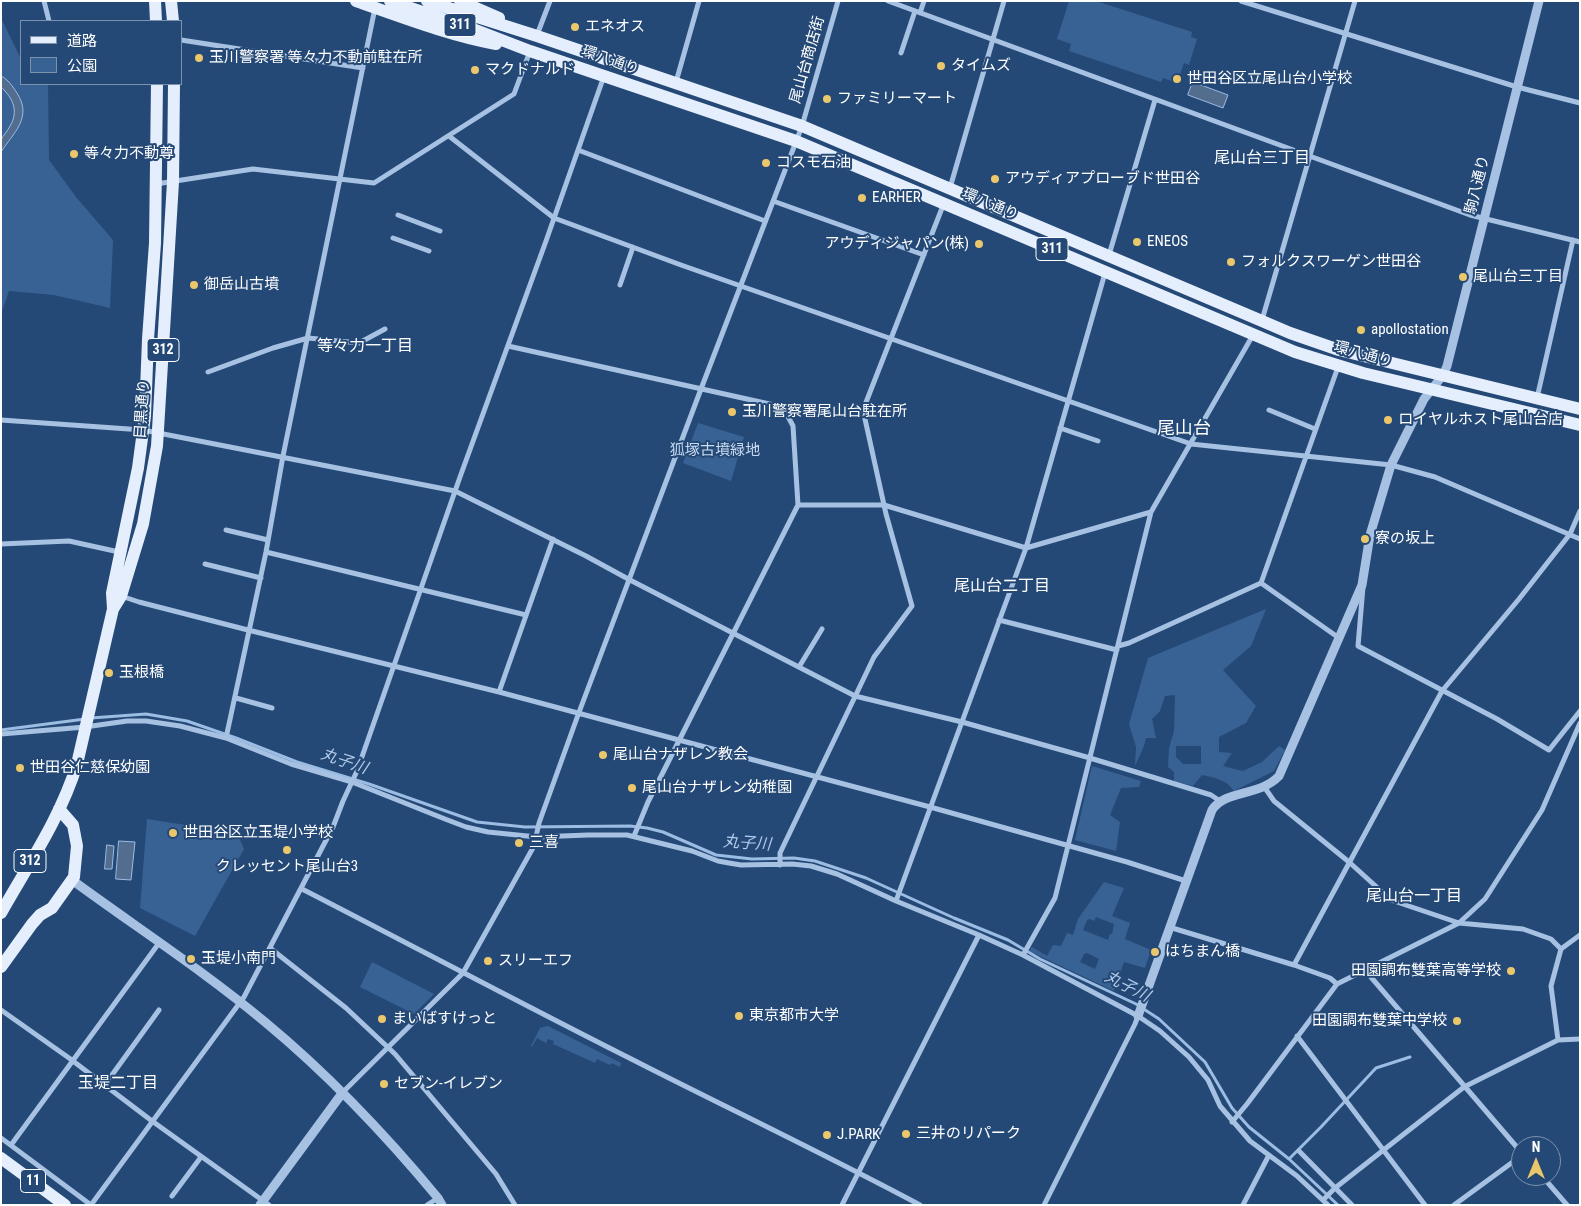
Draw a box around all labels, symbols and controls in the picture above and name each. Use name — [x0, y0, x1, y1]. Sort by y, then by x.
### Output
road number: 311 — [444, 14, 476, 36]
street label: 尾山台商店街 — [787, 14, 829, 106]
place label: エネオス — [585, 18, 645, 36]
legend — [20, 20, 182, 85]
marker: エネオス — [569, 21, 581, 33]
text: 道路 — [67, 32, 97, 50]
street label: 環八通り — [579, 43, 641, 79]
place label: 玉川警察署 等々力不動前駐在所 — [209, 49, 422, 67]
marker: 玉川警察署 等々力不動前駐在所 — [193, 52, 205, 64]
text: 公園 — [67, 57, 97, 75]
place label: タイムズ — [951, 57, 1011, 75]
marker: タイムズ — [935, 60, 947, 72]
place label: マクドナルド — [485, 61, 575, 79]
marker: マクドナルド — [469, 64, 481, 76]
place label: 世田谷区立尾山台小学校 — [1187, 70, 1352, 88]
marker: 世田谷区立尾山台小学校 — [1171, 73, 1183, 85]
place label: ファミリーマート — [837, 90, 957, 108]
marker: ファミリーマート — [821, 93, 833, 105]
place label: 等々力不動尊 — [84, 145, 174, 163]
marker: 等々力不動尊 — [68, 148, 80, 160]
district label: 尾山台三丁目 — [1214, 149, 1310, 169]
place label: コスモ石油 — [776, 154, 851, 172]
street label: 駒八通り — [1462, 154, 1494, 216]
marker: コスモ石油 — [760, 157, 772, 169]
place label: アウディアプローブド世田谷 — [1005, 170, 1200, 188]
marker: アウディアプローブド世田谷 — [989, 173, 1001, 185]
street label: 環八通り — [959, 185, 1021, 225]
place label: EARHER — [872, 189, 921, 207]
marker: EARHER — [856, 192, 868, 204]
place label: ENEOS — [1147, 233, 1188, 251]
place label: アウディジャパン(株) — [825, 235, 969, 253]
marker: ENEOS — [1131, 236, 1143, 248]
marker: アウディジャパン(株) — [973, 238, 985, 250]
road number: 311 — [1036, 238, 1068, 260]
place label: フォルクスワーゲン世田谷 — [1241, 253, 1421, 271]
marker: フォルクスワーゲン世田谷 — [1225, 256, 1237, 268]
place label: 尾山台三丁目 — [1473, 268, 1563, 286]
marker: 尾山台三丁目 — [1457, 271, 1469, 283]
place label: 御岳山古墳 — [204, 276, 279, 294]
marker: 御岳山古墳 — [188, 279, 200, 291]
place label: apollostation — [1371, 321, 1449, 339]
marker: apollostation — [1355, 324, 1367, 336]
district label: 等々力一丁目 — [317, 337, 413, 357]
road number: 312 — [147, 338, 179, 362]
street label: 環八通り — [1332, 339, 1394, 371]
street label: 目黒通り — [132, 378, 154, 440]
place label: 玉川警察署尾山台駐在所 — [742, 403, 907, 421]
marker: 玉川警察署尾山台駐在所 — [726, 406, 738, 418]
place label: ロイヤルホスト尾山台店 — [1398, 411, 1563, 429]
marker: ロイヤルホスト尾山台店 — [1382, 414, 1394, 426]
district label: 尾山台 — [1157, 418, 1211, 440]
park label: 狐塚古墳緑地 — [670, 442, 760, 460]
place label: 寮の坂上 — [1375, 530, 1435, 548]
marker: 寮の坂上 — [1359, 533, 1371, 545]
district label: 尾山台二丁目 — [954, 577, 1050, 597]
place label: 玉根橋 — [119, 664, 164, 682]
marker: 玉根橋 — [103, 667, 115, 679]
water label: 丸子川 — [318, 745, 370, 779]
place label: 尾山台ナザレン教会 — [613, 746, 748, 764]
marker: 尾山台ナザレン教会 — [597, 749, 609, 761]
place label: 世田谷仁慈保幼園 — [30, 759, 150, 777]
marker: 世田谷仁慈保幼園 — [14, 762, 26, 774]
place label: 尾山台ナザレン幼稚園 — [642, 779, 792, 797]
marker: 尾山台ナザレン幼稚園 — [626, 782, 638, 794]
place label: 世田谷区立玉堤小学校 — [183, 824, 333, 842]
marker: 世田谷区立玉堤小学校 — [167, 827, 179, 839]
water label: 丸子川 — [722, 833, 772, 855]
place label: 三喜 — [529, 834, 559, 852]
marker: 三喜 — [513, 837, 525, 849]
marker: クレッセント尾山台3 — [281, 844, 293, 856]
road number: 312 — [14, 849, 46, 872]
place label: クレッセント尾山台3 — [216, 858, 358, 876]
district label: 尾山台一丁目 — [1366, 887, 1462, 907]
place label: はちまん橋 — [1165, 943, 1240, 961]
marker: はちまん橋 — [1149, 946, 1161, 958]
place label: 玉堤小南門 — [201, 950, 276, 968]
place label: スリーエフ — [498, 952, 573, 970]
marker: 玉堤小南門 — [185, 953, 197, 965]
marker: スリーエフ — [482, 955, 494, 967]
place label: 田園調布雙葉高等学校 — [1351, 962, 1501, 980]
marker: 田園調布雙葉高等学校 — [1505, 965, 1517, 977]
water label: 丸子川 — [1101, 968, 1153, 1006]
place label: 東京都市大学 — [749, 1007, 839, 1025]
place label: まいばすけっと — [392, 1010, 497, 1028]
marker: 東京都市大学 — [733, 1010, 745, 1022]
place label: 田園調布雙葉中学校 — [1312, 1012, 1447, 1030]
marker: まいばすけっと — [376, 1013, 388, 1025]
marker: 田園調布雙葉中学校 — [1451, 1015, 1463, 1027]
district label: 玉堤二丁目 — [78, 1074, 158, 1094]
place label: セブン-イレブン — [394, 1075, 503, 1093]
marker: セブン-イレブン — [378, 1078, 390, 1090]
place label: 三井のリパーク — [916, 1125, 1021, 1143]
place label: J.PARK — [837, 1126, 880, 1144]
marker: 三井のリパーク — [900, 1128, 912, 1140]
marker: J.PARK — [821, 1129, 833, 1141]
north arrow — [1511, 1136, 1561, 1186]
text: N — [1532, 1139, 1540, 1155]
road number: 11 — [20, 1170, 46, 1192]

